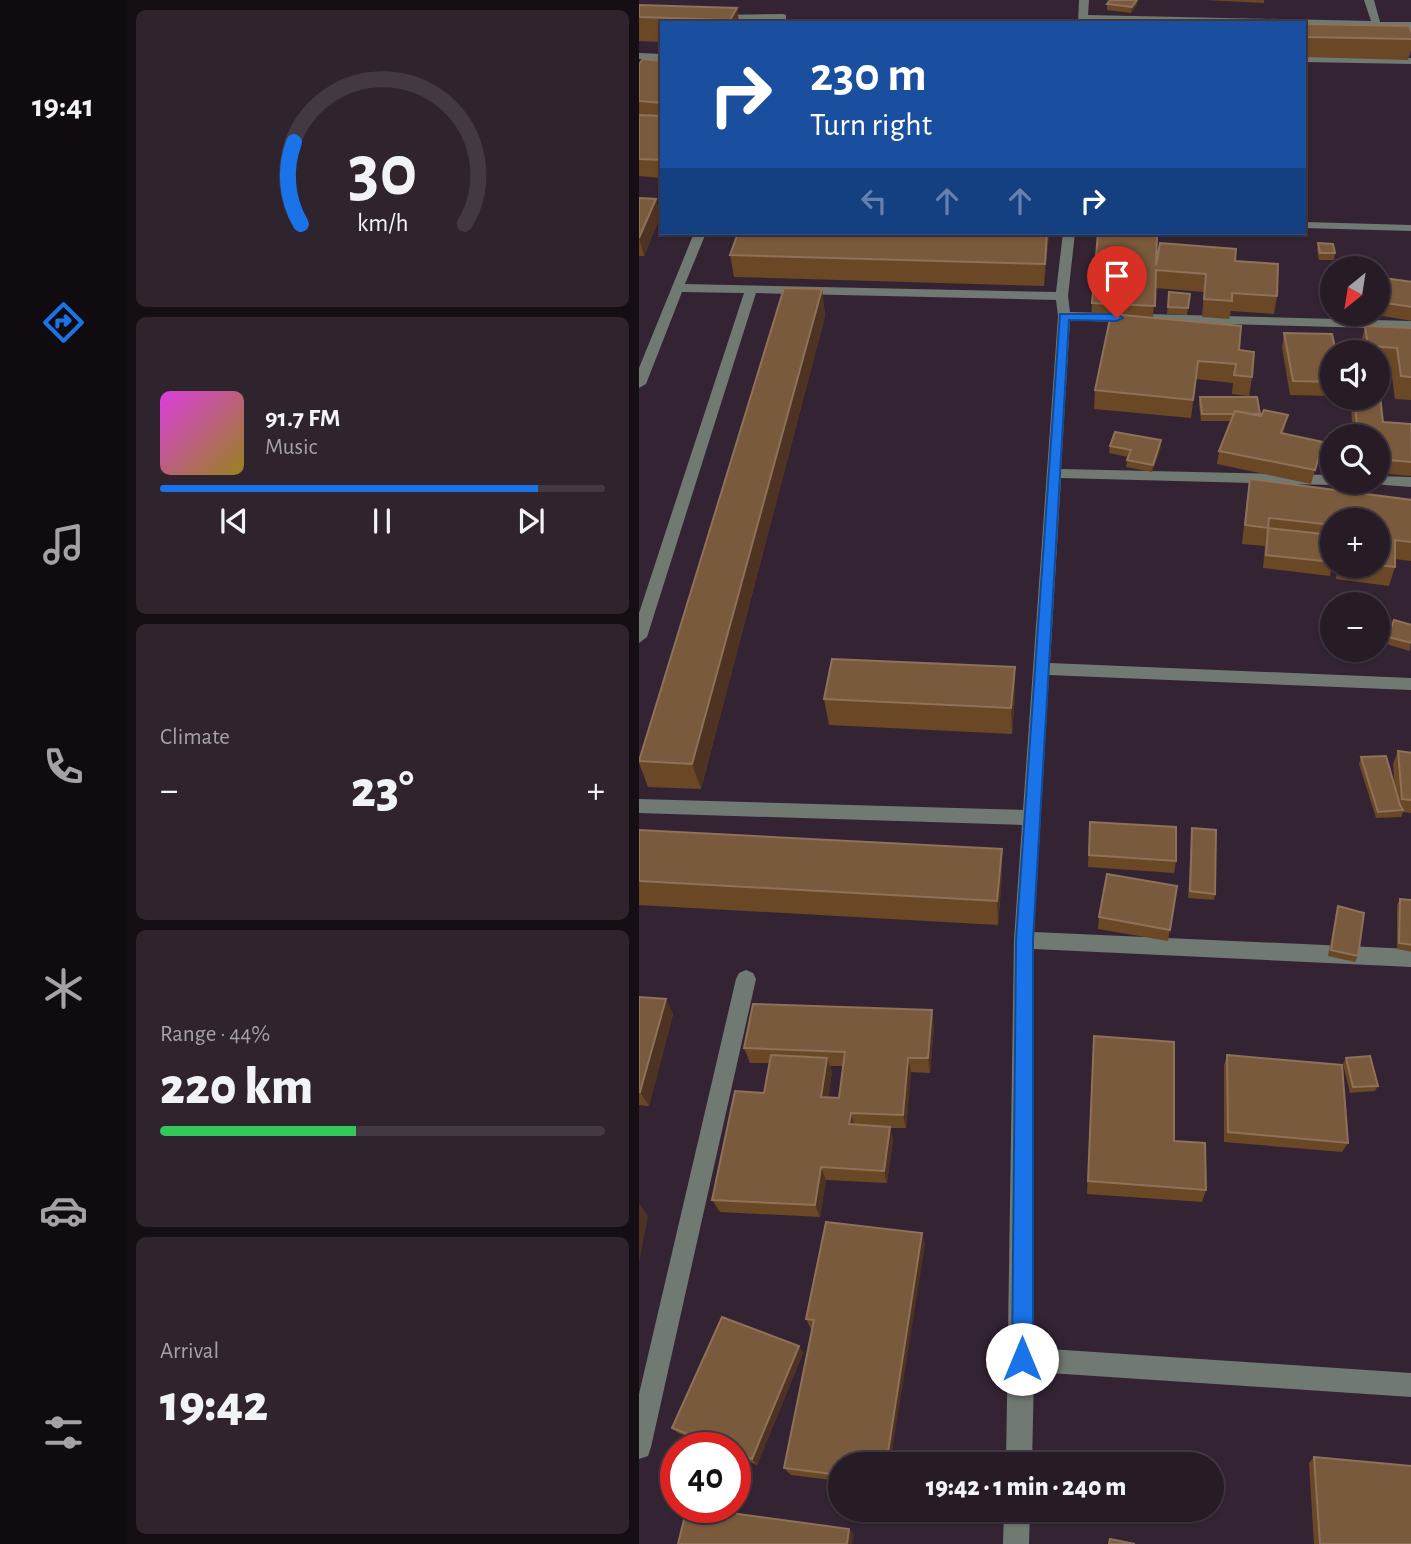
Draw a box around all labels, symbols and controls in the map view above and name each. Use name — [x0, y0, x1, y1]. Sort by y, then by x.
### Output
icon: right — [695, 49, 786, 140]
text: 230 m — [810, 51, 927, 100]
text: 19:41 — [32, 90, 94, 122]
text: Turn right — [810, 109, 932, 141]
text: 30 — [348, 137, 417, 210]
icon: left — [855, 182, 893, 220]
icon: ahead — [928, 182, 966, 220]
icon: ahead — [1001, 182, 1039, 220]
icon: right — [1074, 182, 1112, 220]
text: km/h — [357, 211, 408, 236]
pin — [1087, 246, 1147, 318]
north arrow — [1320, 256, 1390, 326]
map controls — [1320, 256, 1390, 662]
icon: arrive — [1098, 257, 1136, 295]
icon: directions — [39, 298, 88, 347]
button: sound — [1320, 340, 1390, 410]
text: 91.7 FM — [265, 405, 340, 431]
button: search — [1320, 424, 1390, 494]
text: Music — [265, 436, 317, 459]
icon: previous — [215, 502, 253, 540]
icon: pause — [363, 502, 401, 540]
icon: next — [512, 502, 550, 540]
button: + — [1320, 508, 1390, 578]
icon: music — [39, 520, 88, 569]
button: − — [1320, 592, 1390, 662]
text: Climate — [160, 726, 230, 749]
icon: phone — [39, 742, 88, 791]
text: 23° — [351, 764, 414, 816]
text: − — [160, 772, 178, 810]
text: + — [587, 772, 605, 810]
icon: climate — [39, 964, 88, 1013]
text: Range · 44% — [160, 1023, 270, 1046]
text: 220 km — [160, 1061, 313, 1113]
icon: car — [39, 1186, 88, 1235]
position arrow — [985, 1322, 1059, 1396]
text: Arrival — [160, 1340, 219, 1363]
text: 19:42 — [160, 1378, 268, 1430]
icon: filters — [39, 1408, 88, 1457]
speed limit sign: 40 — [660, 1432, 751, 1523]
text: 19:42 · 1 min · 240 m — [926, 1474, 1126, 1500]

